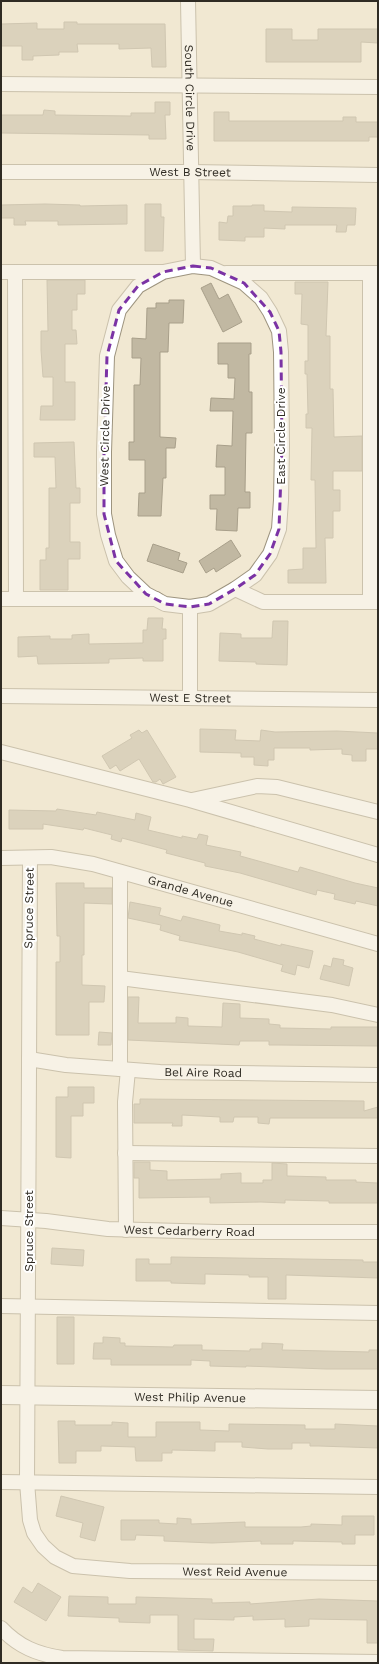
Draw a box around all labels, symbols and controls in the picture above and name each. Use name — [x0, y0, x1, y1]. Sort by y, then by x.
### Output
street label: South Circle Drive — [182, 45, 198, 151]
street label: West B Street — [149, 165, 231, 180]
street label: West Circle Drive — [97, 385, 113, 487]
street label: East Circle Drive — [274, 387, 288, 485]
street label: West E Street — [149, 691, 231, 705]
street label: Spruce Street — [21, 867, 37, 949]
street label: Grande Avenue — [146, 873, 235, 910]
street label: Bel Aire Road — [164, 1065, 242, 1080]
street label: Spruce Street — [22, 1190, 36, 1272]
street label: West Cedarberry Road — [123, 1222, 255, 1239]
street label: West Philip Avenue — [134, 1390, 246, 1405]
street label: West Reid Avenue — [182, 1564, 288, 1579]

